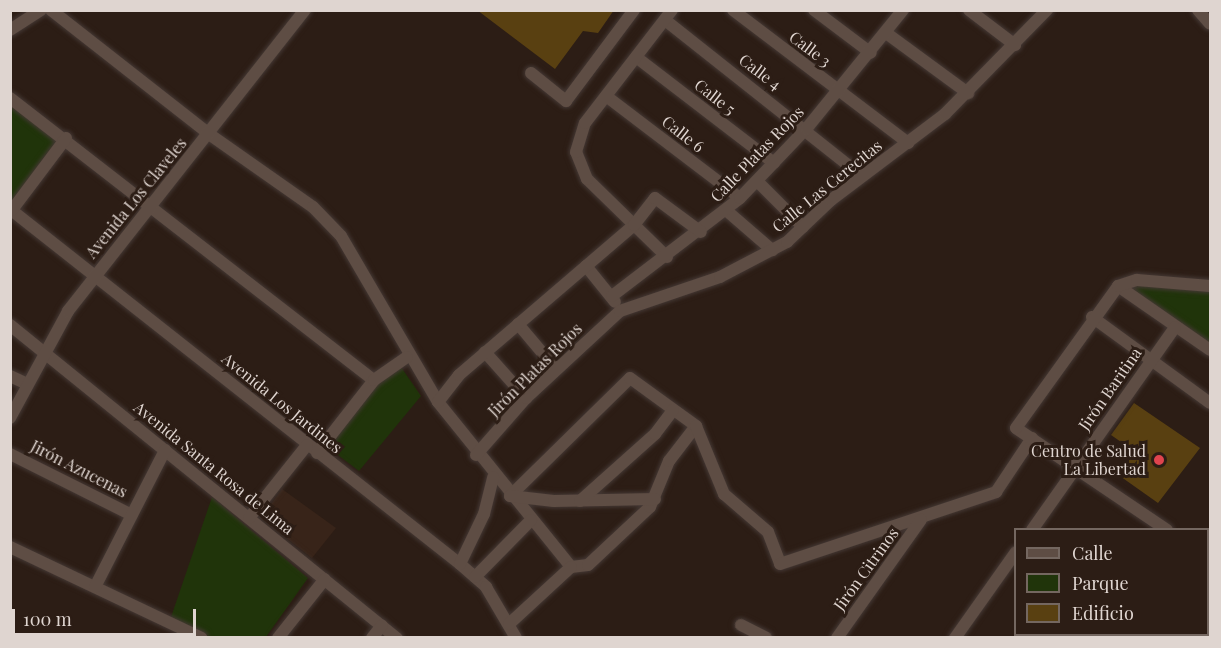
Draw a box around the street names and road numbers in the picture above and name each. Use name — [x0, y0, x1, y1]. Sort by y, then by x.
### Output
street label: Calle 3 — [785, 27, 835, 71]
street label: Calle 4 — [735, 50, 785, 94]
street label: Calle 5 — [691, 75, 739, 119]
street label: Calle Platas Rojos — [706, 102, 808, 206]
street label: Calle 6 — [658, 112, 708, 156]
street label: Avenida Los Claveles — [81, 134, 191, 262]
street label: Calle Las Cerecitas — [768, 136, 886, 236]
street label: Jirón Platas Rojos — [484, 319, 586, 421]
street label: Jirón Baritina — [1074, 344, 1146, 434]
street label: Avenida Los Jardines — [218, 349, 346, 457]
street label: Avenida Santa Rosa de Lima — [130, 397, 298, 539]
street label: Jirón Azucenas — [27, 436, 131, 502]
street label: Jirón Citrinos — [830, 524, 902, 614]

